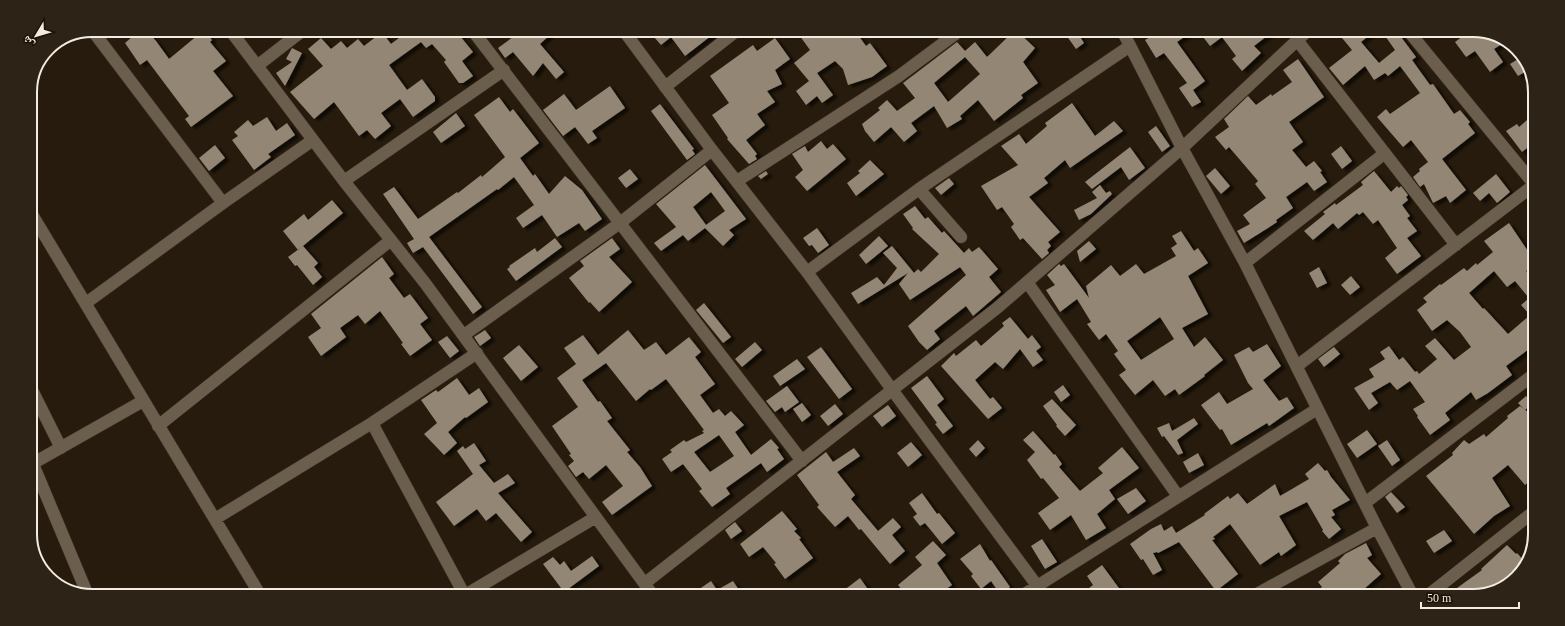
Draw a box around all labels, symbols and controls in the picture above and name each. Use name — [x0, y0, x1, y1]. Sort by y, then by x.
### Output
north arrow — [16, 16, 56, 56]
text: ش — [20, 32, 38, 50]
scale bar — [1421, 584, 1519, 610]
text: 50 m — [1427, 591, 1452, 605]

